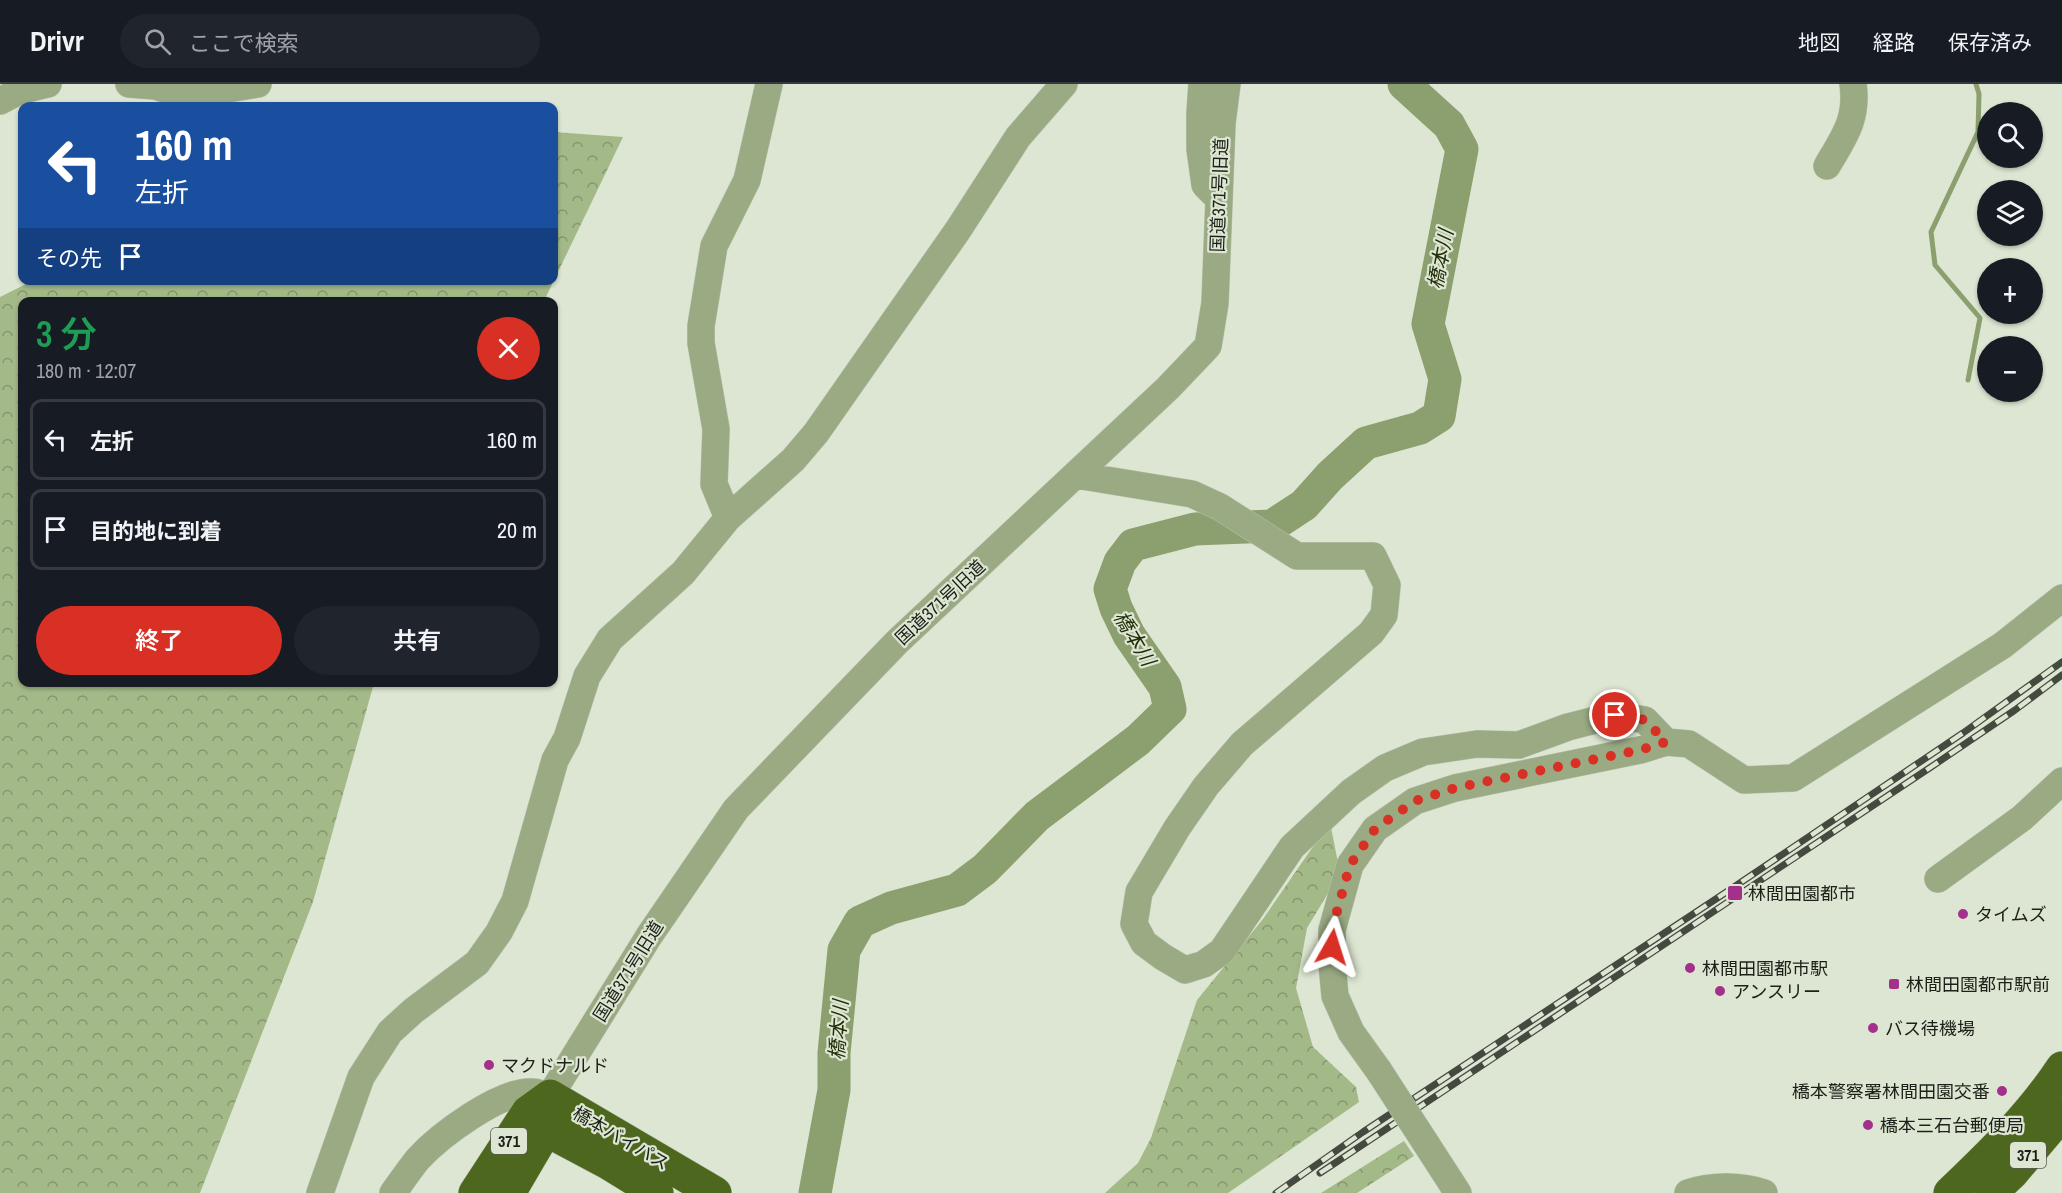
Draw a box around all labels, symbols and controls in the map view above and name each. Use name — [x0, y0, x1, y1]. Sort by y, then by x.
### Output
search box — [120, 14, 540, 68]
text: Drivr — [30, 22, 84, 60]
icon: search — [141, 25, 174, 58]
text: ここで検索 — [189, 28, 299, 58]
text: 地図 — [1798, 28, 1840, 57]
text: 経路 — [1873, 28, 1915, 57]
text: 保存済み — [1948, 28, 2032, 57]
map controls — [1977, 102, 2043, 402]
button: search — [1977, 102, 2043, 168]
text: 160 m — [135, 117, 233, 173]
icon: left — [36, 126, 114, 204]
street label: 国道371号旧道 — [1205, 137, 1233, 253]
text: 左折 — [135, 174, 189, 210]
button: layers — [1977, 180, 2043, 246]
water label: 橋本川 — [1421, 225, 1459, 291]
icon: arrive — [114, 240, 147, 273]
text: その先 — [36, 243, 102, 273]
button: + — [1977, 258, 2043, 324]
text: 3 分 — [36, 310, 97, 358]
button: close — [477, 317, 540, 380]
button: − — [1977, 336, 2043, 402]
text: 180 m · 12:07 — [36, 357, 136, 384]
icon: left — [39, 423, 72, 456]
text: 160 m — [487, 425, 537, 455]
text: 左折 — [90, 426, 134, 456]
icon: arrive — [39, 513, 72, 546]
text: 20 m — [497, 515, 537, 545]
text: 目的地に到着 — [90, 516, 222, 546]
street label: 国道371号旧道 — [890, 554, 990, 650]
water label: 橋本川 — [1108, 605, 1163, 672]
button: 終了 — [36, 606, 282, 675]
button: 共有 — [294, 606, 540, 675]
pin — [1589, 689, 1640, 740]
icon: arrive — [1598, 698, 1631, 731]
place label: 林間田園都市 — [1748, 881, 1856, 906]
marker: 林間田園都市 — [1726, 884, 1744, 902]
place label: タイムズ — [1975, 902, 2047, 927]
marker: タイムズ — [1956, 907, 1970, 921]
position arrow — [1300, 915, 1364, 979]
street label: 国道371号旧道 — [587, 916, 669, 1026]
place label: 林間田園都市駅 — [1702, 956, 1828, 981]
marker: 林間田園都市駅 — [1683, 961, 1697, 975]
place label: 林間田園都市駅前 — [1906, 972, 2050, 997]
marker: 林間田園都市駅前 — [1887, 977, 1901, 991]
place label: アンスリー — [1732, 979, 1821, 1004]
marker: アンスリー — [1713, 984, 1727, 998]
water label: 橋本川 — [822, 997, 854, 1061]
place label: バス待機場 — [1885, 1016, 1975, 1041]
marker: バス待機場 — [1866, 1021, 1880, 1035]
place label: マクドナルド — [501, 1053, 609, 1078]
marker: マクドナルド — [482, 1058, 496, 1072]
place label: 橋本警察署林間田園交番 — [1792, 1079, 1990, 1104]
marker: 橋本警察署林間田園交番 — [1995, 1084, 2009, 1098]
street label: 橋本バイパス — [568, 1100, 674, 1176]
place label: 橋本三石台郵便局 — [1880, 1113, 2024, 1138]
marker: 橋本三石台郵便局 — [1861, 1118, 1875, 1132]
road number: 371 — [491, 1128, 527, 1154]
road number: 371 — [2010, 1142, 2046, 1168]

